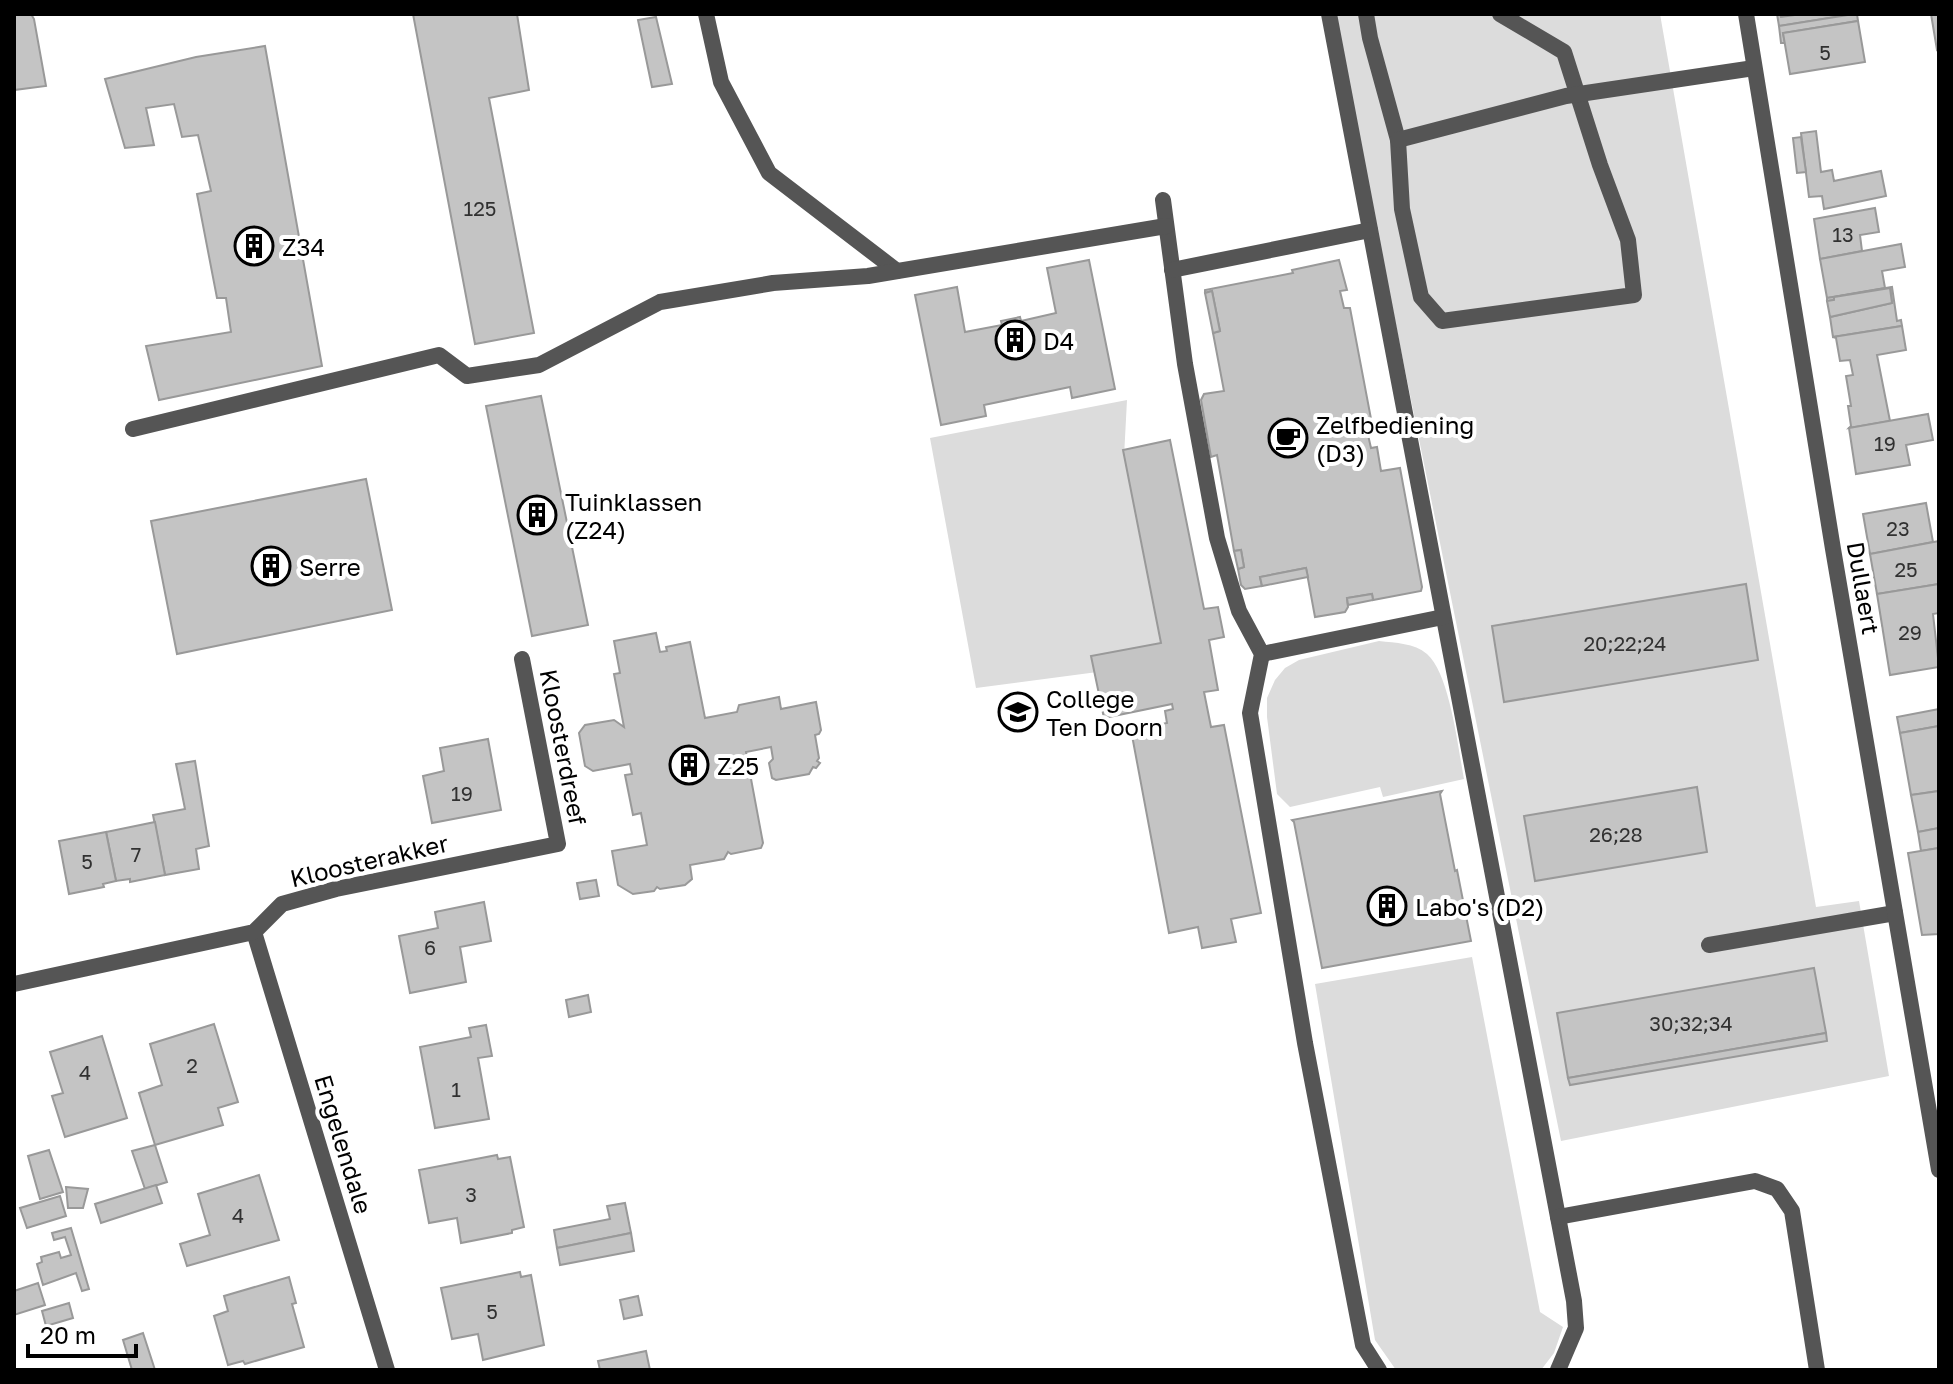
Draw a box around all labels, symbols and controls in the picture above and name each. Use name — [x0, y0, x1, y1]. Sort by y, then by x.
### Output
house number: 5 — [1819, 40, 1831, 64]
house number: 125 — [464, 196, 496, 220]
house number: 13 — [1832, 222, 1854, 246]
building icon: Z34 — [233, 225, 275, 267]
place label: Z34 — [282, 232, 325, 261]
building icon: D4 — [994, 319, 1036, 361]
place label: D4 — [1043, 326, 1074, 355]
place label: Zelfbediening (D3) — [1316, 410, 1474, 467]
cafe icon: Zelfbediening (D3) — [1267, 417, 1309, 459]
house number: 19 — [1874, 431, 1896, 455]
place label: Tuinklassen (Z24) — [565, 487, 702, 544]
building icon: Tuinklassen (Z24) — [516, 494, 558, 536]
house number: 23 — [1886, 516, 1910, 540]
street label: Dullaert — [1842, 539, 1886, 637]
building icon: Serre — [250, 545, 292, 587]
place label: Serre — [299, 552, 361, 581]
house number: 25 — [1894, 557, 1918, 581]
house number: 29 — [1898, 620, 1922, 644]
house number: 20;22;24 — [1584, 631, 1667, 655]
street label: Kloosterdreef — [535, 667, 593, 828]
place label: College Ten Doorn — [1046, 684, 1163, 741]
school or university icon: College Ten Doorn — [997, 691, 1039, 733]
building icon: Z25 — [668, 744, 710, 786]
place label: Z25 — [717, 751, 759, 780]
house number: 19 — [451, 781, 473, 805]
house number: 26;28 — [1589, 822, 1643, 846]
street label: Kloosterakker — [287, 828, 451, 892]
house number: 7 — [131, 842, 141, 866]
house number: 5 — [81, 849, 93, 873]
building icon: Labo's (D2) — [1366, 885, 1408, 927]
place label: Labo's (D2) — [1415, 892, 1544, 921]
house number: 6 — [424, 935, 436, 959]
house number: 30;32;34 — [1649, 1011, 1733, 1035]
house number: 2 — [186, 1053, 198, 1077]
house number: 4 — [79, 1060, 91, 1084]
street label: Engelendale — [309, 1071, 379, 1217]
house number: 1 — [451, 1077, 461, 1101]
house number: 3 — [465, 1182, 477, 1206]
house number: 4 — [232, 1203, 244, 1227]
house number: 5 — [486, 1299, 498, 1323]
scale bar — [28, 1308, 136, 1358]
text: 20 m — [40, 1320, 96, 1349]

